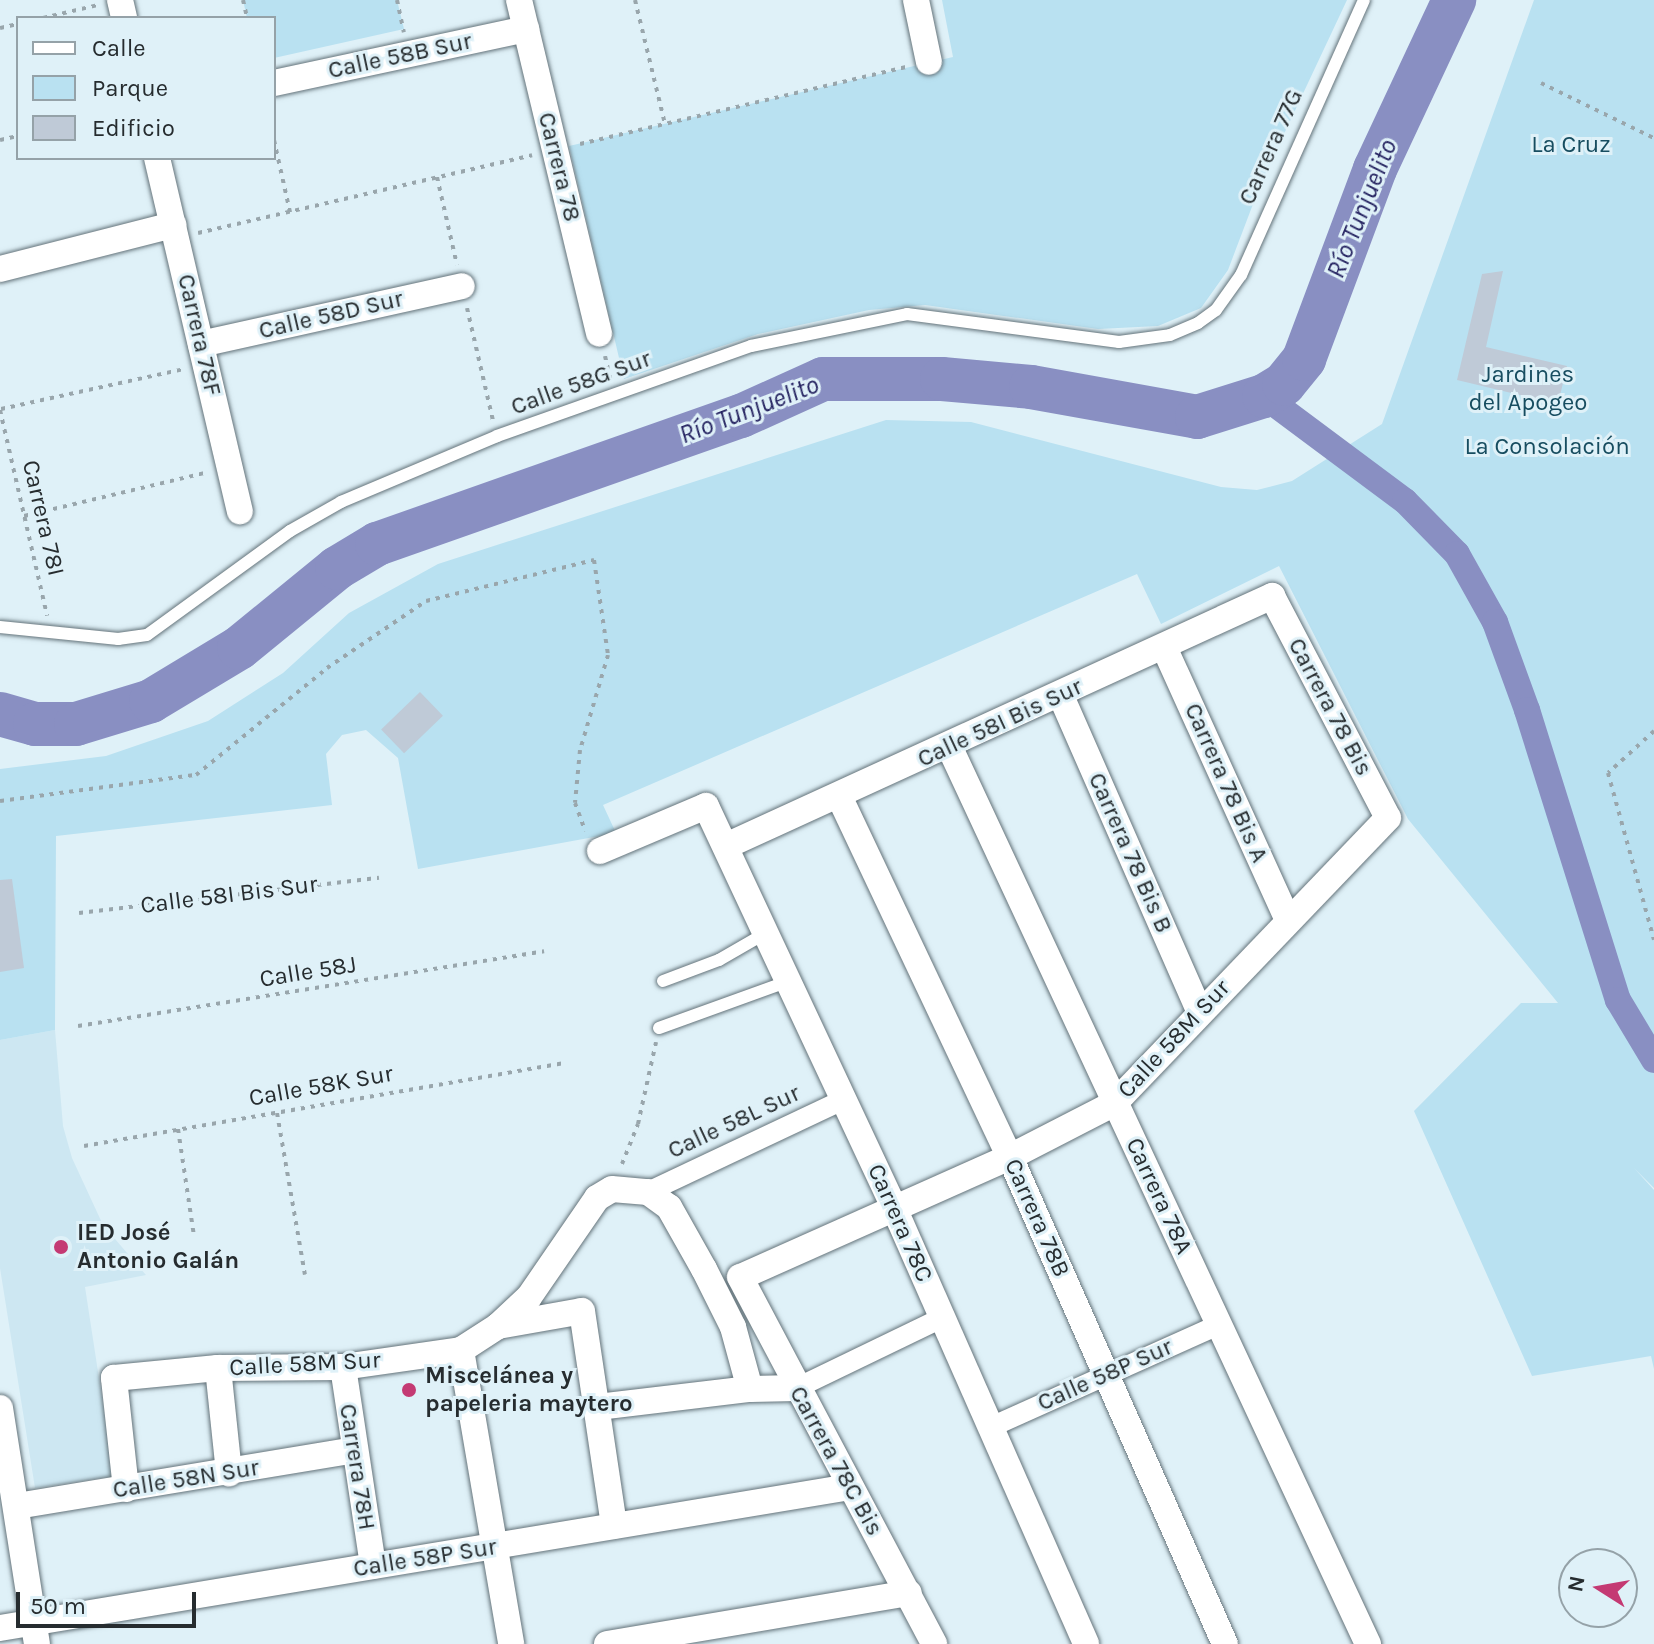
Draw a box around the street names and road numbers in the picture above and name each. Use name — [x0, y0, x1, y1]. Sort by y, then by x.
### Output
street label: Calle 58B Sur — [326, 27, 474, 85]
street label: Carrera 77G — [1233, 85, 1309, 209]
street label: Carrera 78 — [532, 110, 586, 224]
street label: Carrera 78F — [171, 271, 227, 399]
street label: Calle 58D Sur — [256, 284, 406, 346]
street label: Calle 58G Sur — [507, 344, 655, 422]
street label: Carrera 78I — [16, 457, 70, 579]
street label: Carrera 78 Bis — [1282, 633, 1378, 781]
street label: Calle 58I Bis Sur — [913, 672, 1087, 774]
street label: Carrera 78 Bis A — [1178, 699, 1274, 867]
street label: Carrera 78 Bis B — [1082, 768, 1178, 938]
street label: Calle 58I Bis Sur — [139, 870, 319, 920]
street label: Calle 58J — [258, 950, 358, 994]
street label: Calle 58M Sur — [1112, 974, 1236, 1104]
street label: Calle 58K Sur — [247, 1059, 395, 1113]
street label: Calle 58L Sur — [663, 1079, 805, 1165]
street label: Carrera 78A — [1120, 1133, 1198, 1259]
street label: Carrera 78B — [998, 1155, 1076, 1281]
street label: Carrera 78C — [861, 1160, 939, 1286]
street label: Calle 58P Sur — [1033, 1332, 1177, 1418]
street label: Calle 58M Sur — [229, 1346, 381, 1382]
street label: Carrera 78C Bis — [783, 1381, 889, 1541]
street label: Carrera 78H — [333, 1402, 381, 1532]
street label: Calle 58N Sur — [111, 1453, 261, 1505]
street label: Calle 58P Sur — [351, 1532, 499, 1584]

